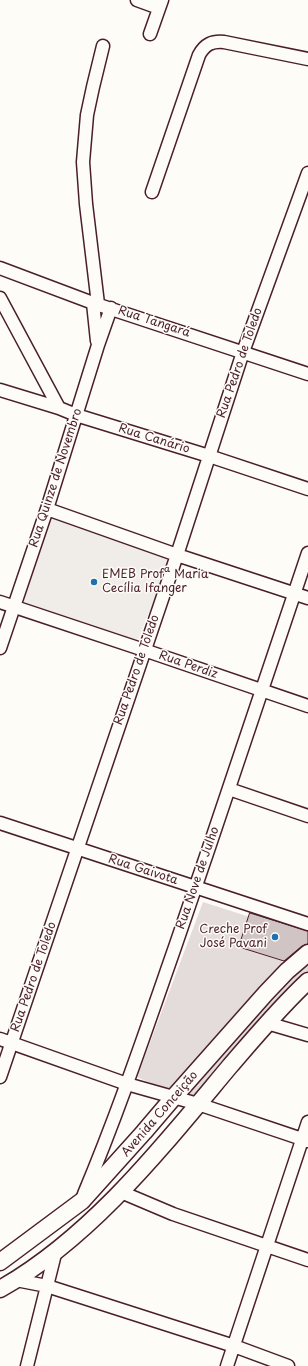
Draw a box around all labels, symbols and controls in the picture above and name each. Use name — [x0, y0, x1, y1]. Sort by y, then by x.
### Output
street label: Rua Tangará — [116, 304, 192, 340]
street label: Rua Pedro de Toledo — [214, 306, 266, 420]
street label: Rua Quinze de Novembro — [27, 407, 85, 549]
street label: Rua Canário — [117, 421, 191, 457]
place label: EMEB Profª Maria Cecília Ifanger — [102, 568, 208, 596]
marker: EMEB Profª Maria Cecília Ifanger — [89, 577, 99, 587]
street label: Rua Pedro de Toledo — [111, 613, 163, 727]
street label: Rua Perdiz — [157, 648, 219, 682]
street label: Rua Nove de Julho — [174, 825, 222, 931]
street label: Rua Gaivota — [106, 852, 180, 888]
street label: Rua Pedro de Toledo — [8, 920, 60, 1034]
place label: Creche Prof José Pavani — [199, 923, 267, 951]
marker: Creche Prof José Pavani — [270, 932, 280, 942]
street label: Avenida Conceição — [119, 1068, 201, 1160]

